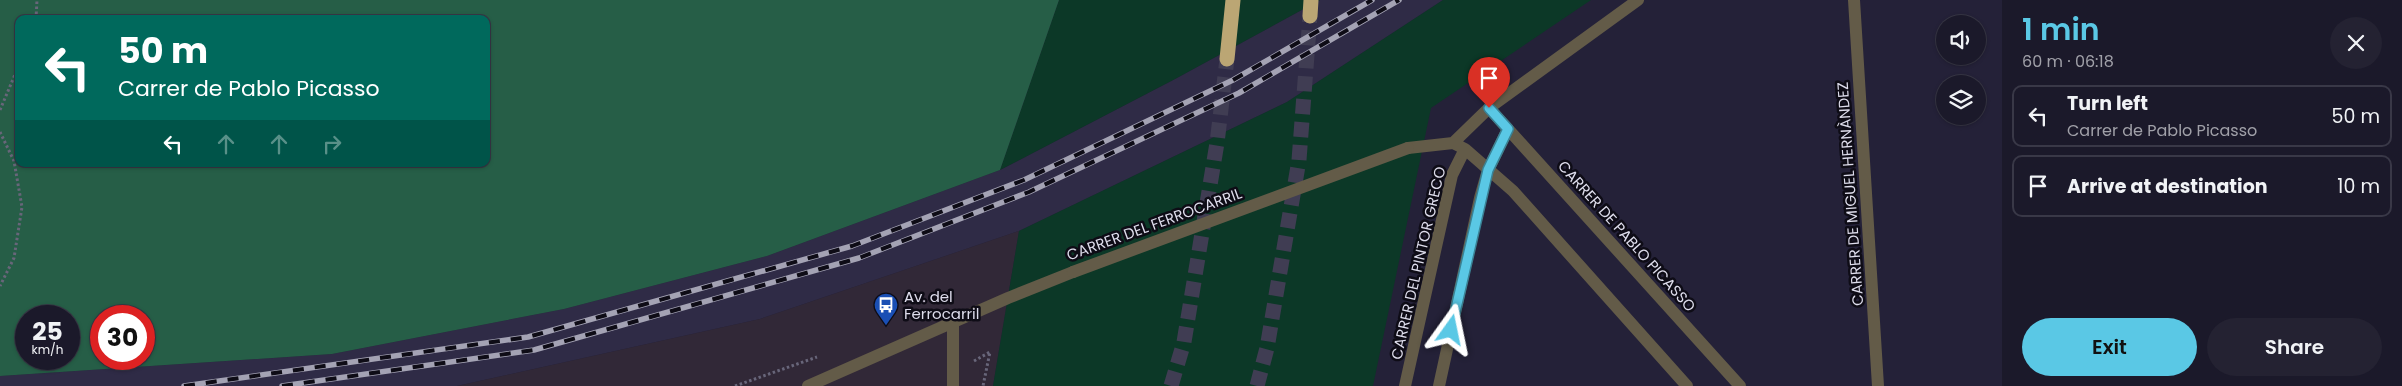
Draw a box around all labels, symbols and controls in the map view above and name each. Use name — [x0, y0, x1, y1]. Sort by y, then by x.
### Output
text: 1 min — [2022, 8, 2100, 51]
map controls — [1936, 15, 1986, 125]
button: sound — [1936, 15, 1986, 65]
button: close — [2330, 17, 2382, 69]
text: 50 m — [118, 26, 208, 75]
icon: left — [35, 35, 100, 100]
text: 60 m · 06:18 — [2022, 50, 2114, 73]
pin — [1468, 57, 1510, 108]
icon: arrive — [1475, 64, 1503, 92]
text: Carrer de Pablo Picasso — [118, 73, 380, 104]
button: layers — [1936, 75, 1986, 125]
street label: CARRER DE MIGUEL HERNÀNDEZ — [1832, 81, 1868, 307]
text: Turn left — [2067, 90, 2148, 117]
icon: left — [2024, 102, 2052, 130]
text: 50 m — [2331, 103, 2380, 130]
text: Carrer de Pablo Picasso — [2067, 119, 2257, 142]
icon: left — [159, 130, 187, 158]
icon: ahead — [212, 130, 240, 158]
icon: ahead — [265, 130, 293, 158]
icon: right — [318, 130, 346, 158]
street label: CARRER DE PABLO PICASSO — [1553, 156, 1701, 316]
street label: CARRER DEL PINTOR GRECO — [1386, 164, 1450, 362]
icon: arrive — [2024, 172, 2052, 200]
text: Arrive at destination — [2067, 173, 2268, 200]
text: 10 m — [2337, 173, 2380, 200]
street label: CARRER DEL FERROCARRIL — [1064, 182, 1245, 265]
place label: Av. del Ferrocarril — [904, 286, 979, 324]
bus stop icon: Av. del Ferrocarril — [873, 292, 899, 326]
position arrow — [1424, 303, 1476, 355]
speed limit sign: 30 — [90, 305, 155, 370]
text: 25 — [32, 314, 63, 349]
button: Exit — [2022, 318, 2197, 376]
button: Share — [2207, 318, 2382, 376]
text: km/h — [32, 341, 63, 358]

